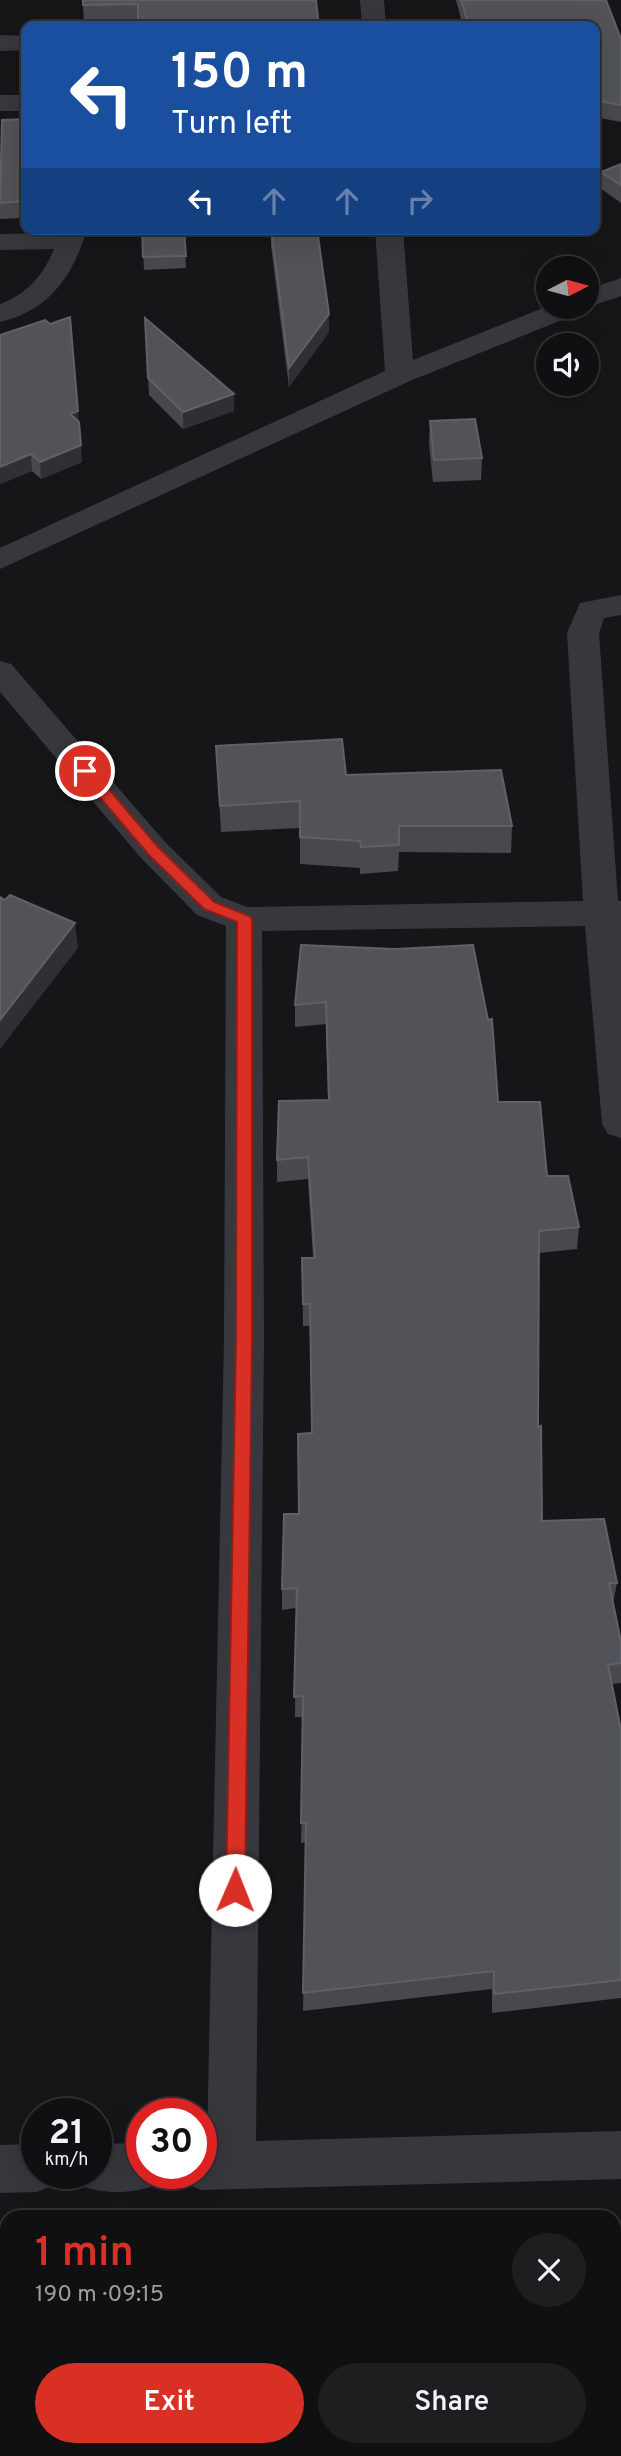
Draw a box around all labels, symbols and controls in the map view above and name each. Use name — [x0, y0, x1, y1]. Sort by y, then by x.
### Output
text: 150 m — [171, 44, 308, 106]
icon: left — [56, 49, 147, 140]
text: Turn left — [171, 105, 292, 145]
icon: left — [182, 182, 220, 220]
icon: ahead — [255, 182, 293, 220]
icon: ahead — [328, 182, 366, 220]
icon: right — [401, 182, 439, 220]
north arrow — [536, 256, 598, 318]
map controls — [536, 256, 599, 396]
button: sound — [536, 333, 599, 396]
pin — [55, 741, 115, 801]
icon: arrive — [66, 752, 104, 790]
position arrow — [198, 1853, 272, 1927]
speed limit sign: 30 — [126, 2098, 217, 2189]
text: 21 — [49, 2112, 84, 2156]
text: km/h — [45, 2149, 88, 2172]
text: 1 min — [35, 2228, 134, 2281]
button: close — [512, 2233, 586, 2307]
text: 190 m · 09:15 — [35, 2281, 164, 2310]
button: Exit — [35, 2363, 304, 2443]
button: Share — [318, 2363, 586, 2443]

